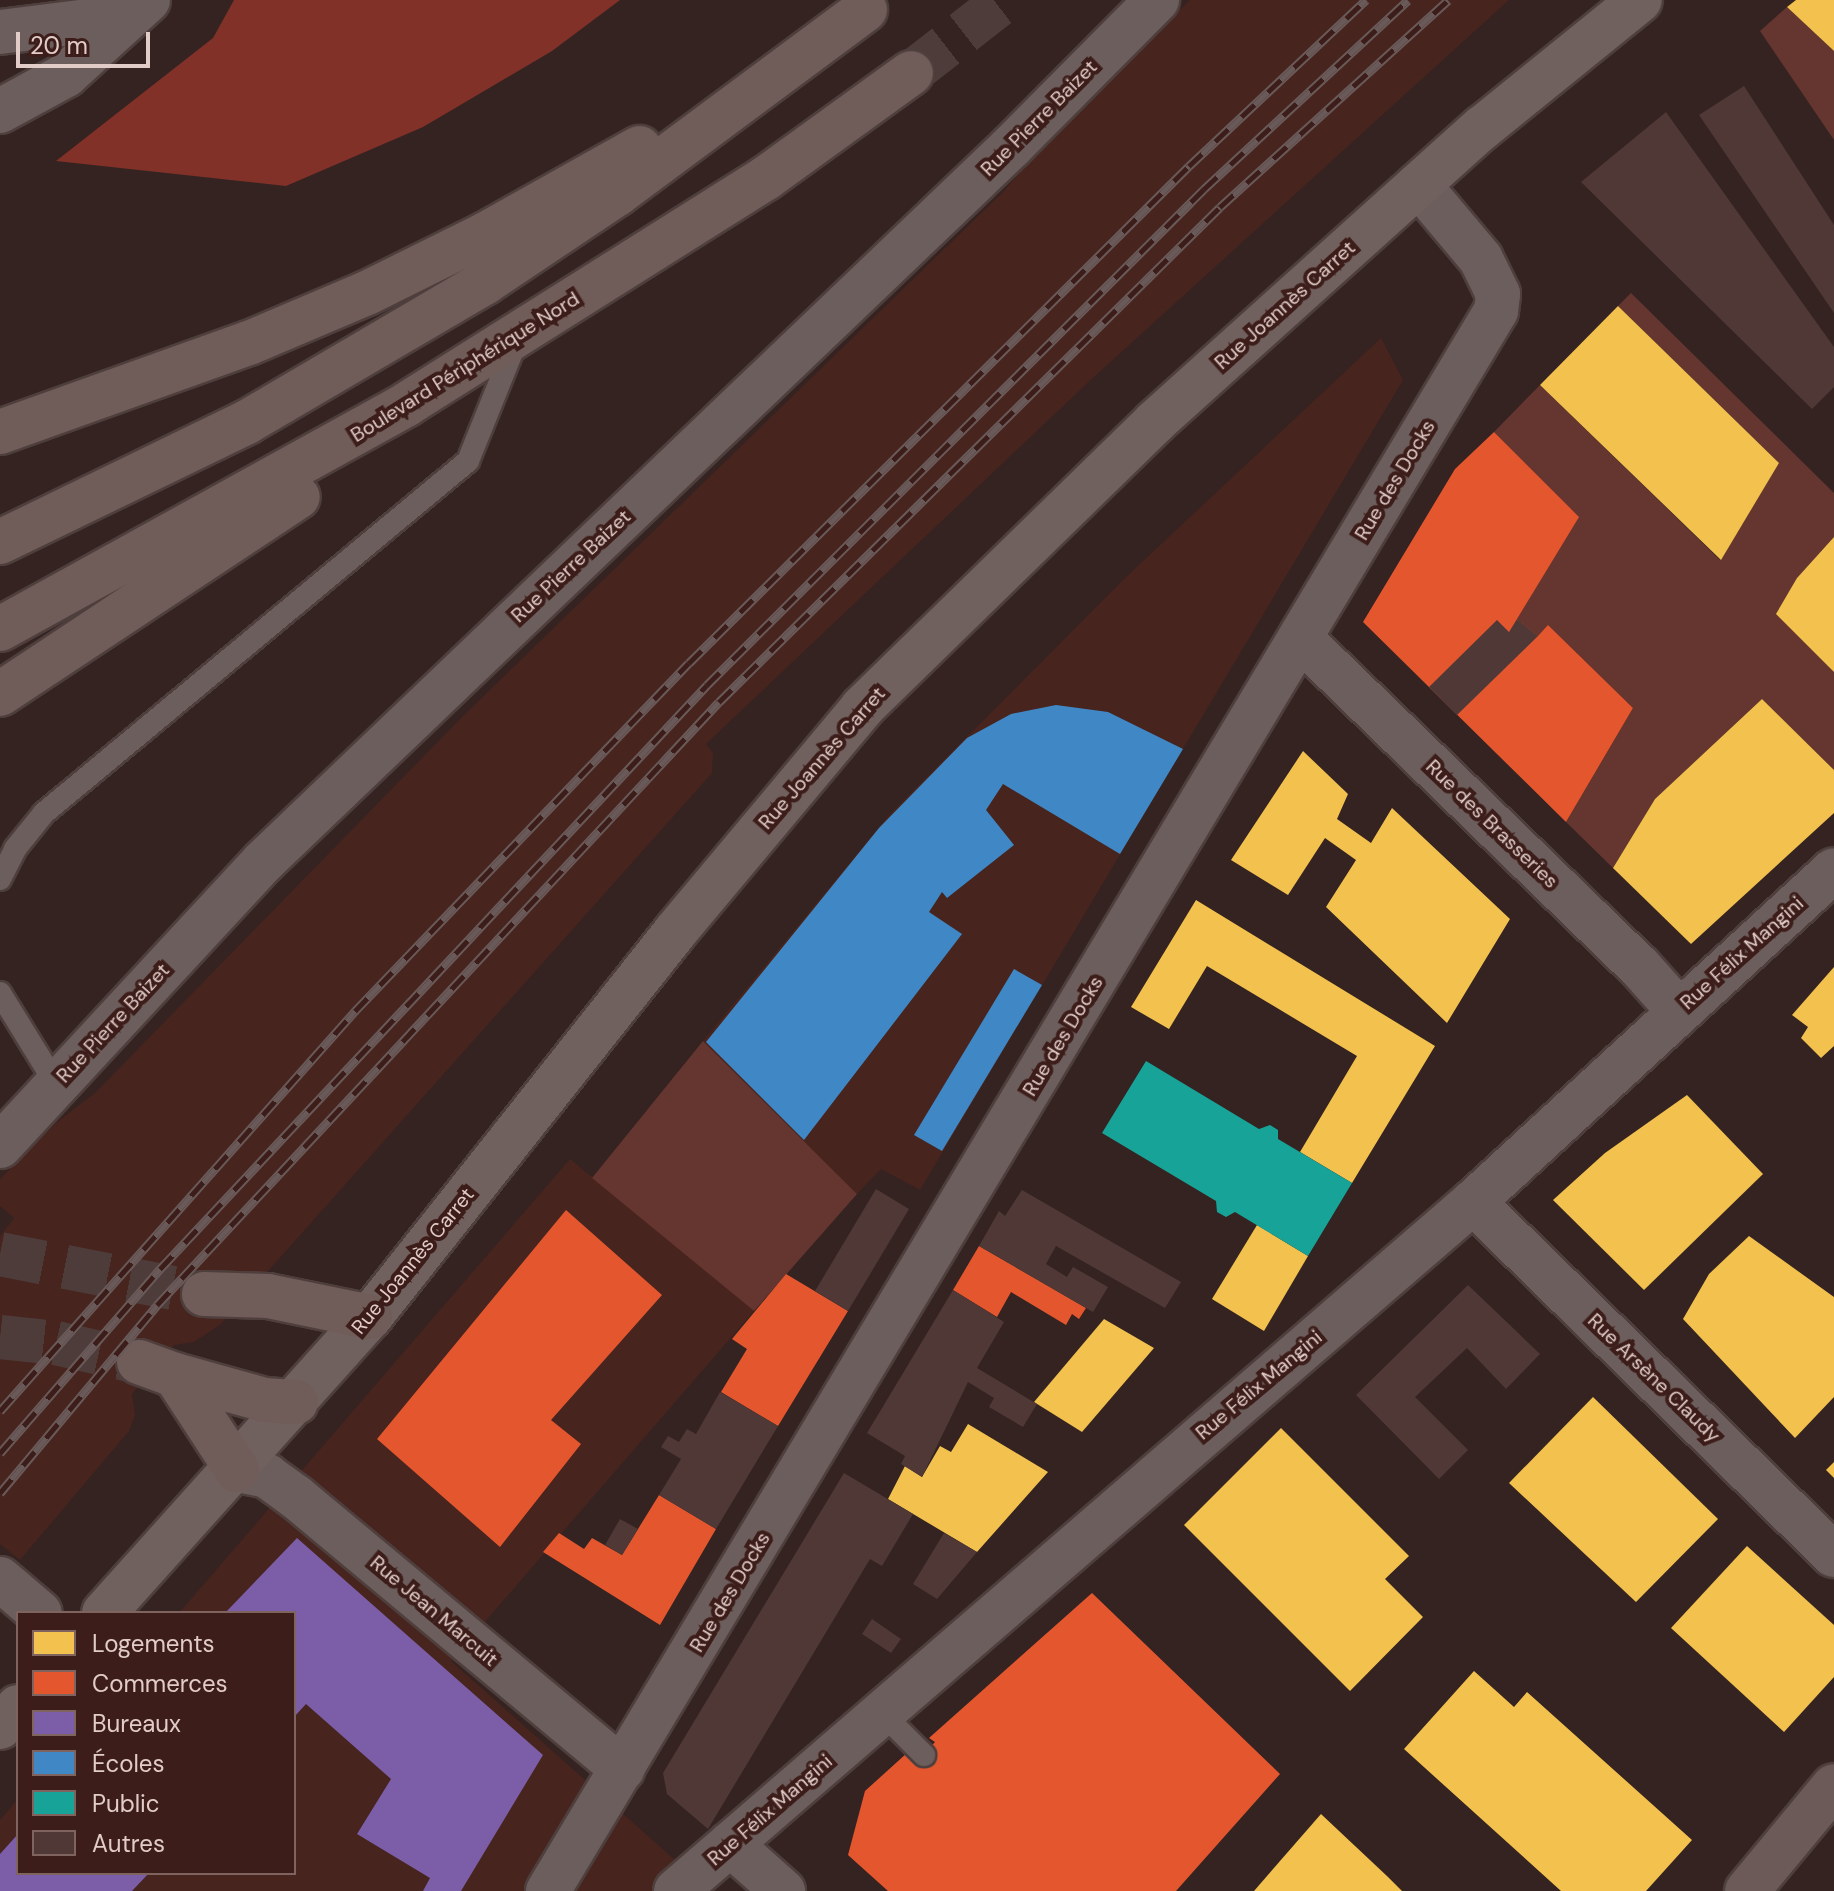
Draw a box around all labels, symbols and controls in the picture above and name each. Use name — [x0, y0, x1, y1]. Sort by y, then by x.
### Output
scale bar — [20, 16, 154, 66]
text: 20 m — [30, 30, 88, 61]
street label: Rue Pierre Baizet — [976, 55, 1102, 181]
street label: Rue Joannès Carret — [1210, 236, 1360, 374]
street label: Boulevard Périphérique Nord — [346, 287, 584, 447]
street label: Rue des Docks — [1350, 416, 1440, 544]
street label: Rue Pierre Baizet — [506, 504, 636, 628]
street label: Rue Joannès Carret — [754, 682, 890, 834]
street label: Rue des Brasseries — [1421, 755, 1563, 893]
street label: Rue Félix Mangini — [1675, 891, 1809, 1015]
street label: Rue Pierre Baizet — [51, 958, 175, 1088]
street label: Rue des Docks — [1018, 972, 1108, 1100]
street label: Rue Joannès Carret — [347, 1183, 479, 1339]
street label: Rue Arsène Claudy — [1583, 1309, 1725, 1447]
street label: Rue Félix Mangini — [1191, 1325, 1327, 1445]
street label: Rue des Docks — [685, 1528, 775, 1656]
street label: Rue Jean Marcuit — [365, 1551, 503, 1671]
legend — [16, 1611, 296, 1875]
text: Logements — [92, 1628, 215, 1659]
text: Commerces — [92, 1668, 228, 1699]
text: Bureaux — [92, 1708, 181, 1739]
text: Écoles — [92, 1748, 165, 1779]
street label: Rue Félix Mangini — [703, 1749, 837, 1871]
text: Public — [92, 1788, 160, 1819]
text: Autres — [92, 1828, 165, 1859]

